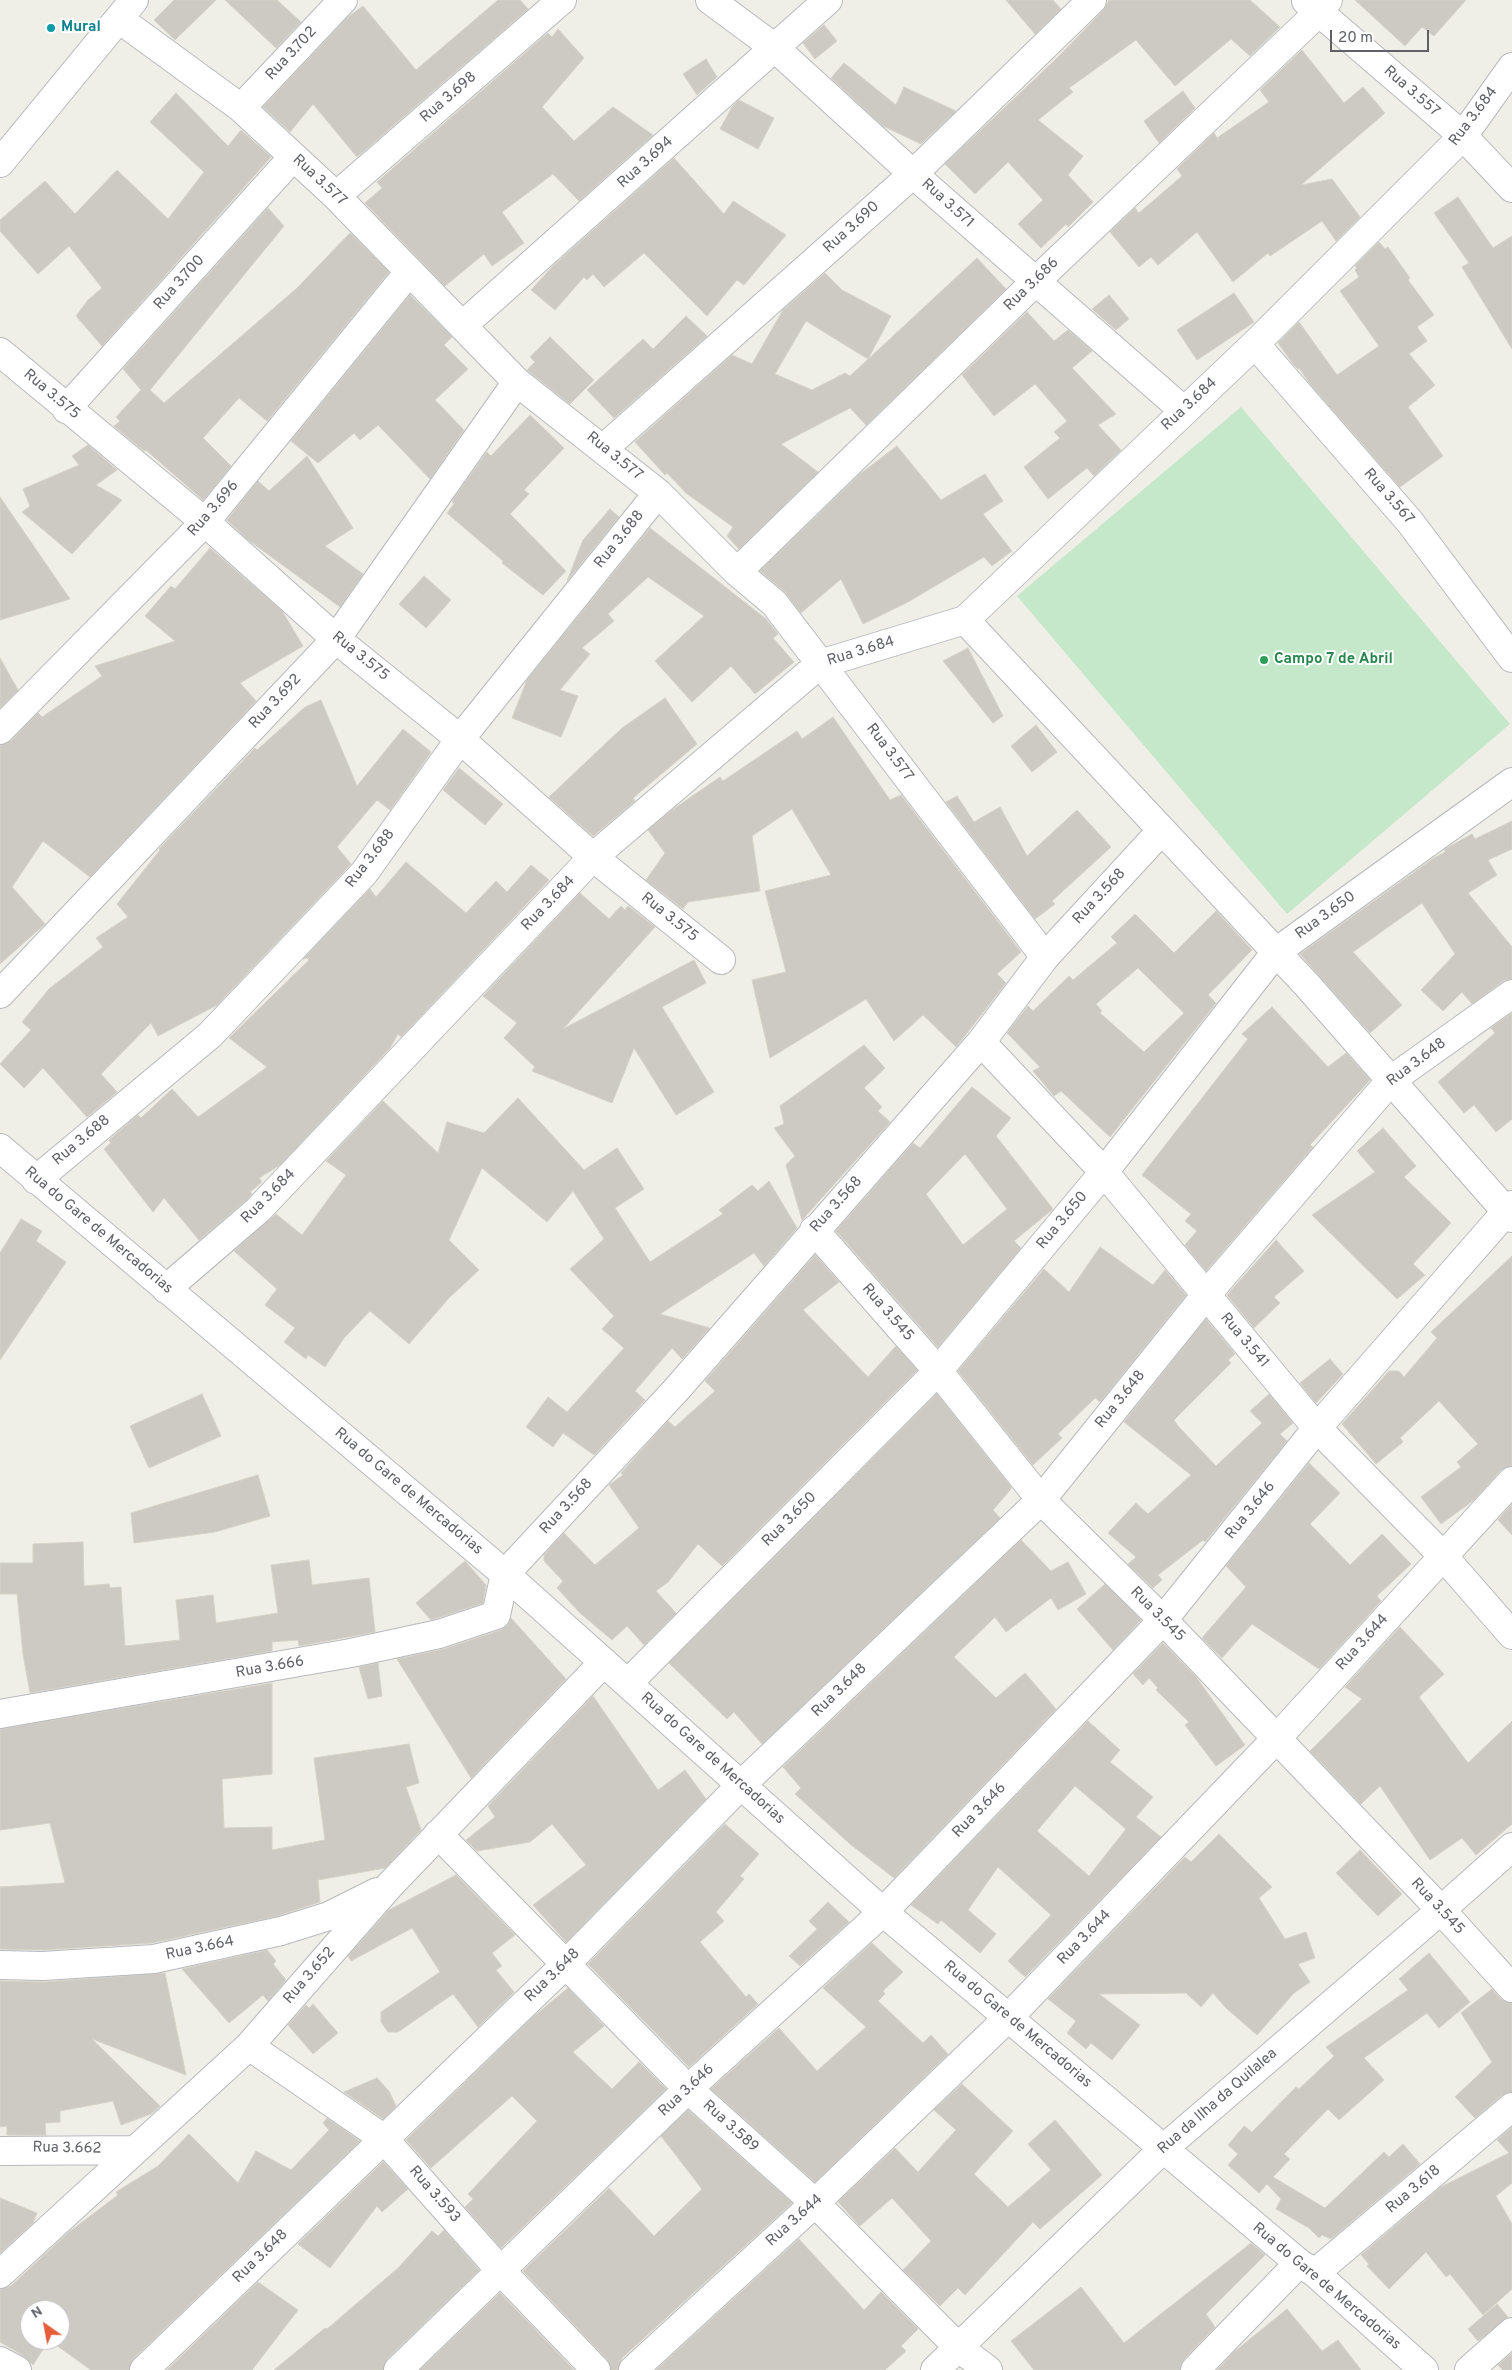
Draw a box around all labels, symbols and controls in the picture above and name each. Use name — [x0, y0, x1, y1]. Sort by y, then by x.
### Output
place label: Mural — [61, 19, 101, 37]
scale bar — [1332, 20, 1431, 52]
marker: Mural — [45, 22, 57, 34]
street label: Rua 3.702 — [263, 23, 321, 85]
text: 20 m — [1338, 29, 1373, 48]
street label: Rua 3.557 — [1379, 63, 1443, 121]
street label: Rua 3.698 — [417, 69, 481, 127]
street label: Rua 3.684 — [1446, 84, 1502, 150]
street label: Rua 3.694 — [614, 133, 678, 193]
street label: Rua 3.577 — [288, 151, 350, 211]
street label: Rua 3.571 — [917, 176, 977, 232]
street label: Rua 3.690 — [820, 198, 884, 258]
street label: Rua 3.700 — [151, 252, 209, 314]
street label: Rua 3.686 — [1001, 255, 1063, 315]
street label: Rua 3.575 — [19, 366, 83, 424]
street label: Rua 3.684 — [1158, 375, 1222, 435]
street label: Rua 3.577 — [582, 429, 646, 485]
street label: Rua 3.567 — [1359, 465, 1417, 529]
street label: Rua 3.696 — [185, 477, 243, 541]
street label: Rua 3.688 — [591, 507, 649, 573]
street label: Rua 3.575 — [328, 628, 392, 686]
street label: Rua 3.684 — [825, 633, 897, 671]
place label: Campo 7 de Abril — [1274, 651, 1393, 669]
marker: Campo 7 de Abril — [1258, 654, 1270, 666]
street label: Rua 3.692 — [246, 671, 306, 733]
street label: Rua 3.577 — [862, 721, 916, 785]
street label: Rua 3.688 — [343, 826, 399, 892]
street label: Rua 3.568 — [1070, 865, 1130, 929]
street label: Rua 3.684 — [518, 873, 580, 935]
street label: Rua 3.650 — [1292, 888, 1360, 944]
street label: Rua 3.575 — [637, 889, 701, 947]
street label: Rua 3.648 — [1384, 1035, 1450, 1091]
street label: Rua 3.688 — [50, 1112, 114, 1170]
street label: Rua do Gare de Mercadorias — [20, 1164, 176, 1298]
street label: Rua 3.684 — [238, 1166, 300, 1228]
street label: Rua 3.568 — [807, 1173, 867, 1237]
street label: Rua 3.650 — [1034, 1188, 1092, 1254]
street label: Rua 3.545 — [857, 1281, 917, 1345]
street label: Rua 3.541 — [1216, 1310, 1272, 1372]
street label: Rua 3.648 — [1092, 1367, 1150, 1433]
street label: Rua do Gare de Mercadorias — [330, 1425, 486, 1559]
street label: Rua 3.568 — [537, 1475, 597, 1539]
street label: Rua 3.646 — [1222, 1478, 1280, 1544]
street label: Rua 3.650 — [759, 1489, 821, 1551]
street label: Rua 3.545 — [1126, 1584, 1188, 1646]
street label: Rua 3.644 — [1333, 1611, 1393, 1675]
street label: Rua 3.666 — [235, 1653, 305, 1683]
street label: Rua 3.648 — [809, 1660, 871, 1722]
street label: Rua do Gare de Mercadorias — [636, 1689, 788, 1829]
street label: Rua 3.646 — [949, 1780, 1011, 1842]
street label: Rua 3.545 — [1406, 1875, 1468, 1939]
street label: Rua 3.644 — [1054, 1907, 1116, 1969]
street label: Rua 3.664 — [164, 1933, 236, 1965]
street label: Rua 3.652 — [280, 1944, 340, 2008]
street label: Rua 3.648 — [522, 1945, 584, 2007]
street label: Rua do Gare de Mercadorias — [939, 1958, 1095, 2092]
street label: Rua da Ilha da Quilalea — [1155, 2045, 1281, 2159]
street label: Rua 3.646 — [656, 2061, 718, 2121]
street label: Rua 3.589 — [698, 2097, 762, 2157]
street label: Rua 3.662 — [32, 2139, 102, 2159]
street label: Rua 3.618 — [1383, 2162, 1445, 2218]
street label: Rua 3.593 — [405, 2163, 463, 2227]
street label: Rua 3.644 — [763, 2191, 827, 2251]
street label: Rua do Gare de Mercadorias — [1248, 2220, 1404, 2354]
street label: Rua 3.648 — [230, 2226, 292, 2288]
north arrow — [20, 2300, 70, 2350]
text: N — [28, 2303, 46, 2323]

